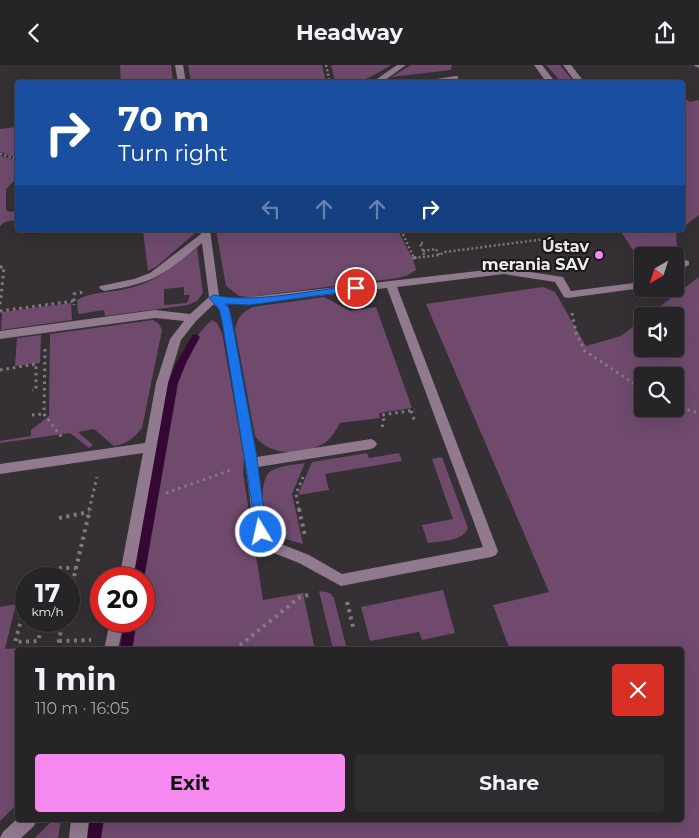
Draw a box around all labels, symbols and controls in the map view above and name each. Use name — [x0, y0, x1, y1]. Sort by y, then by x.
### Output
icon: back — [20, 19, 48, 47]
text: Headway — [296, 19, 403, 46]
icon: share — [651, 19, 679, 47]
text: 70 m — [118, 97, 209, 140]
icon: right — [35, 100, 100, 165]
text: Turn right — [118, 140, 228, 167]
icon: left — [257, 195, 285, 223]
icon: ahead — [310, 195, 338, 223]
icon: ahead — [363, 195, 391, 223]
icon: right — [416, 195, 444, 223]
place label: Ústav merania SAV — [482, 237, 590, 274]
north arrow — [634, 247, 684, 297]
map controls — [634, 247, 684, 417]
marker: Ústav merania SAV — [593, 249, 605, 261]
pin — [335, 267, 377, 309]
icon: arrive — [342, 274, 370, 302]
button: sound — [634, 307, 684, 357]
button: search — [634, 367, 684, 417]
position arrow — [234, 505, 286, 557]
speed limit sign: 20 — [90, 567, 155, 632]
text: 17 — [35, 578, 60, 608]
text: km/h — [31, 604, 64, 619]
text: 1 min — [35, 661, 116, 698]
button: close — [612, 664, 664, 716]
text: 110 m · 16:05 — [35, 699, 129, 718]
button: Exit — [35, 754, 345, 812]
button: Share — [355, 754, 664, 812]

